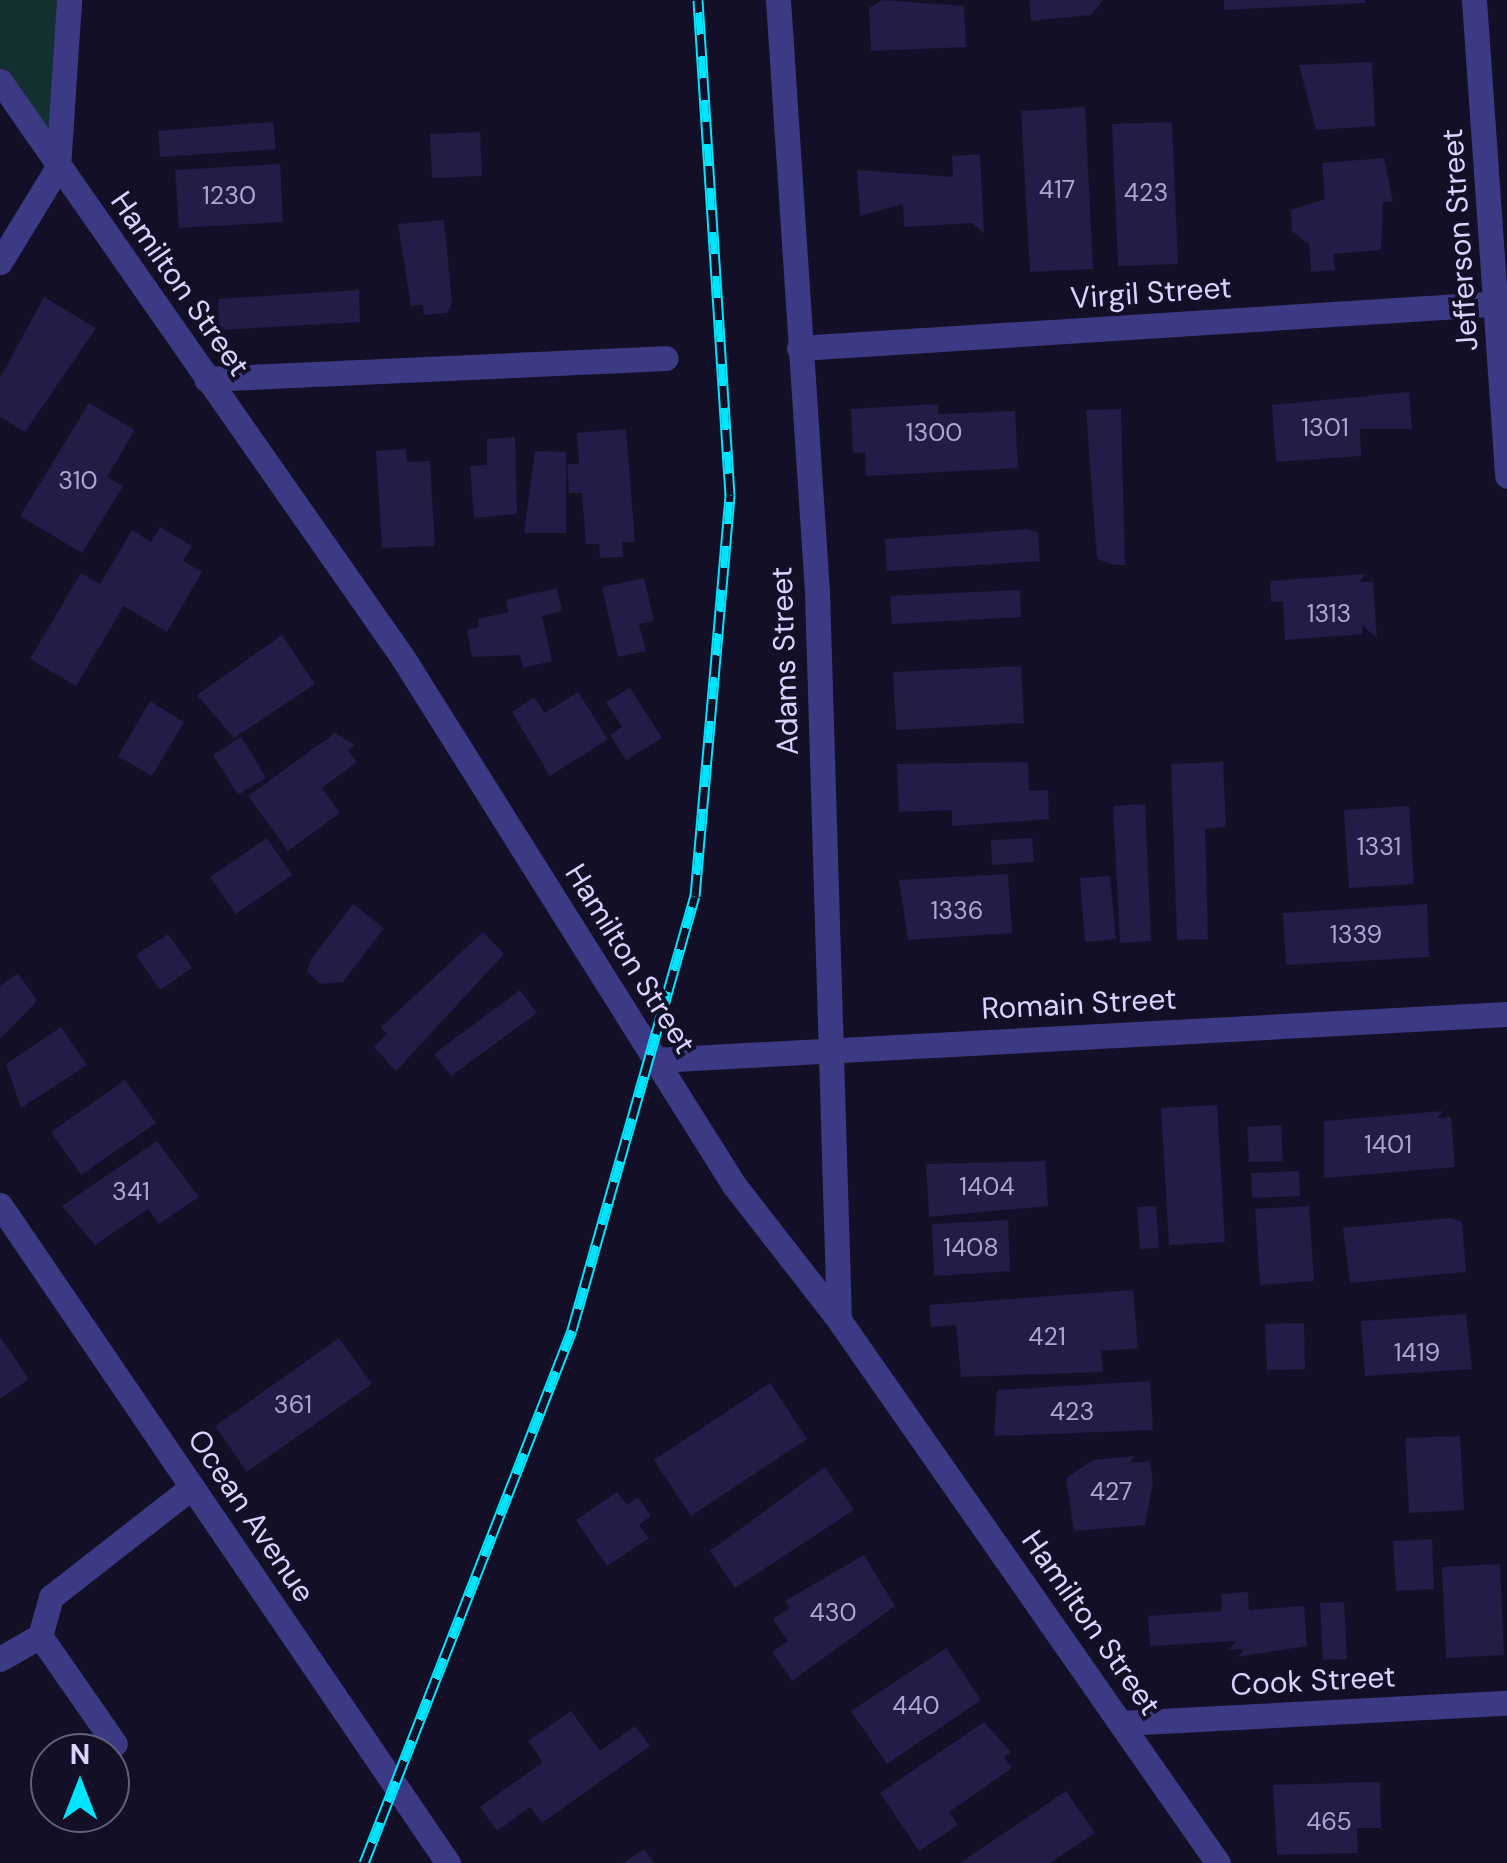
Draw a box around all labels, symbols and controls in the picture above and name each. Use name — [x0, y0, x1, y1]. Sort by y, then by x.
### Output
street label: Jefferson Street — [1434, 127, 1486, 353]
house number: 417 — [1039, 175, 1075, 205]
house number: 423 — [1124, 178, 1168, 208]
house number: 1230 — [202, 181, 256, 211]
street label: Hamilton Street — [103, 185, 257, 383]
street label: Virgil Street — [1069, 269, 1233, 317]
house number: 1301 — [1301, 413, 1349, 443]
house number: 1300 — [906, 418, 962, 448]
house number: 310 — [58, 466, 98, 496]
street label: Adams Street — [764, 566, 806, 756]
house number: 1313 — [1307, 599, 1351, 629]
house number: 1331 — [1357, 832, 1401, 862]
street label: Hamilton Street — [557, 858, 703, 1060]
house number: 1336 — [930, 896, 984, 926]
house number: 1339 — [1330, 920, 1382, 950]
street label: Romain Street — [981, 981, 1177, 1027]
house number: 1401 — [1364, 1130, 1412, 1160]
house number: 1404 — [959, 1172, 1015, 1202]
house number: 341 — [112, 1177, 150, 1207]
house number: 1408 — [943, 1233, 999, 1263]
house number: 421 — [1028, 1322, 1066, 1352]
house number: 1419 — [1394, 1338, 1440, 1368]
house number: 361 — [274, 1390, 312, 1420]
house number: 423 — [1050, 1397, 1094, 1427]
street label: Ocean Avenue — [180, 1423, 322, 1609]
house number: 427 — [1090, 1477, 1132, 1507]
street label: Hamilton Street — [1014, 1524, 1168, 1722]
house number: 430 — [809, 1598, 857, 1628]
street label: Cook Street — [1230, 1659, 1396, 1703]
house number: 440 — [892, 1691, 940, 1721]
north arrow — [30, 1733, 130, 1833]
text: N — [70, 1736, 90, 1773]
house number: 465 — [1306, 1807, 1352, 1837]

